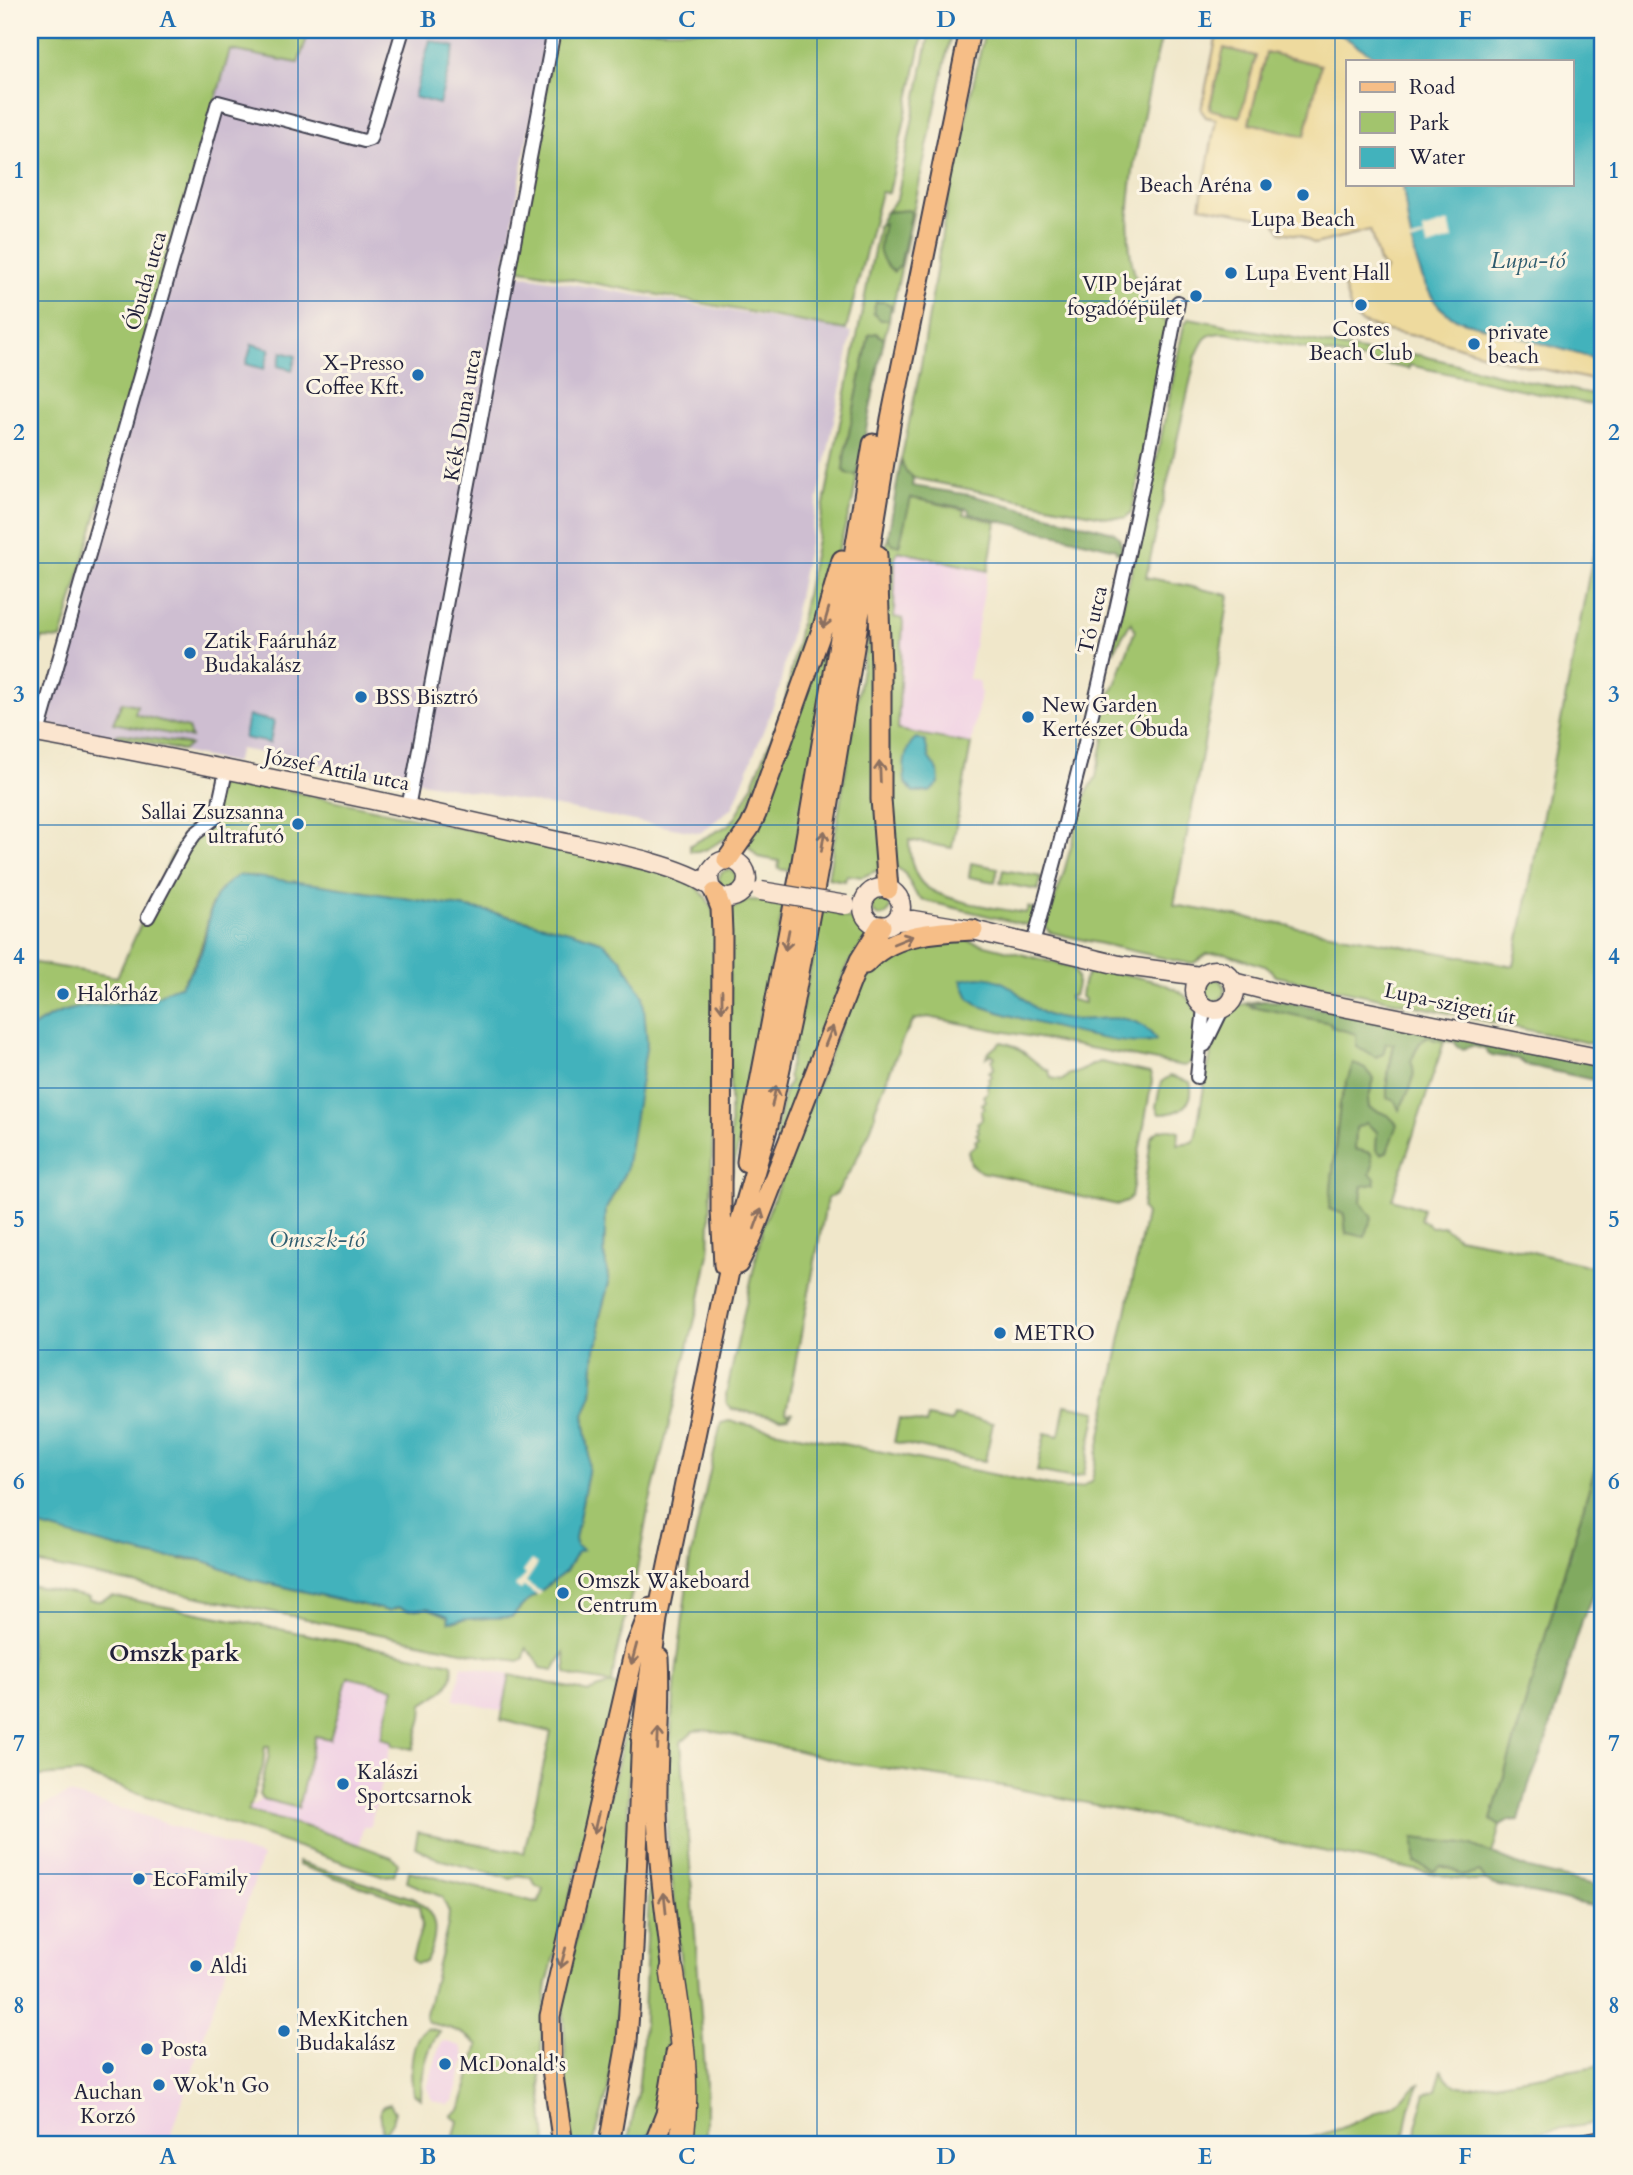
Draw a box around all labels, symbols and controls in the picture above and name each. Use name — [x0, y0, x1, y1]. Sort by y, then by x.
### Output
text: A — [159, 4, 177, 35]
text: B — [420, 4, 436, 35]
text: C — [678, 4, 696, 35]
text: D — [936, 4, 956, 35]
text: E — [1198, 4, 1212, 35]
text: F — [1458, 4, 1472, 35]
legend — [1346, 60, 1574, 186]
text: Road — [1409, 73, 1455, 102]
text: Park — [1409, 109, 1450, 138]
text: Water — [1408, 143, 1465, 172]
text: 1 — [13, 155, 25, 186]
text: 1 — [1608, 155, 1620, 186]
place label: Beach Aréna — [1139, 171, 1252, 200]
marker: Beach Aréna — [1258, 177, 1274, 193]
marker: Lupa Beach — [1295, 187, 1311, 203]
place label: Lupa Beach — [1251, 205, 1356, 234]
street label: Óbuda utca — [117, 228, 174, 334]
water label: Lupa-tó — [1491, 245, 1567, 276]
place label: Lupa Event Hall — [1245, 259, 1390, 288]
marker: Lupa Event Hall — [1223, 265, 1239, 281]
place label: VIP bejárat fogadóépület — [1067, 270, 1182, 323]
marker: VIP bejárat fogadóépület — [1188, 288, 1204, 304]
marker: Costes Beach Club — [1353, 297, 1369, 313]
place label: Costes Beach Club — [1309, 315, 1413, 368]
place label: private beach — [1488, 318, 1549, 371]
marker: private beach — [1466, 336, 1482, 352]
street label: Kék Duna utca — [437, 346, 489, 484]
place label: X-Presso Coffee Kft. — [305, 349, 404, 402]
marker: X-Presso Coffee Kft. — [410, 367, 426, 383]
text: 2 — [13, 417, 25, 448]
text: 2 — [1608, 417, 1620, 448]
street label: Tó utca — [1071, 583, 1115, 657]
one-way arrow — [818, 607, 831, 629]
place label: Zatik Faáruház Budakalász — [204, 627, 337, 680]
marker: Zatik Faáruház Budakalász — [182, 645, 198, 661]
text: 3 — [13, 679, 25, 710]
text: 3 — [1608, 679, 1620, 710]
place label: BSS Bisztró — [375, 683, 478, 712]
marker: BSS Bisztró — [353, 689, 369, 705]
place label: New Garden Kertészet Óbuda — [1042, 691, 1189, 744]
marker: New Garden Kertészet Óbuda — [1020, 709, 1036, 725]
street label: József Attila utca — [259, 741, 412, 798]
one-way arrow — [874, 761, 887, 784]
place label: Sallai Zsuzsanna ultrafutó — [141, 798, 284, 851]
marker: Sallai Zsuzsanna ultrafutó — [290, 816, 306, 832]
one-way arrow — [816, 830, 829, 853]
one-way arrow — [780, 928, 793, 951]
one-way arrow — [892, 933, 913, 946]
text: 4 — [13, 941, 25, 972]
text: 4 — [1608, 941, 1620, 972]
street label: Lupa-szigeti út — [1382, 976, 1519, 1032]
place label: Halőrház — [77, 980, 159, 1009]
marker: Halőrház — [55, 986, 71, 1002]
one-way arrow — [715, 989, 729, 1012]
one-way arrow — [823, 1026, 836, 1048]
one-way arrow — [767, 1085, 781, 1108]
text: 5 — [13, 1204, 25, 1235]
text: 5 — [1608, 1204, 1620, 1235]
one-way arrow — [753, 1208, 765, 1230]
water label: Omszk-tó — [269, 1224, 366, 1255]
place label: METRO — [1014, 1319, 1095, 1348]
marker: METRO — [992, 1325, 1008, 1341]
text: 6 — [13, 1466, 25, 1497]
text: 6 — [1608, 1466, 1620, 1497]
place label: Omszk Wakeboard Centrum — [577, 1567, 750, 1620]
marker: Omszk Wakeboard Centrum — [555, 1585, 571, 1601]
district label: Omszk park — [109, 1638, 240, 1669]
one-way arrow — [627, 1642, 640, 1665]
text: 7 — [13, 1728, 25, 1759]
one-way arrow — [652, 1728, 665, 1751]
text: 7 — [1608, 1728, 1620, 1759]
place label: Kalászi Sportcsarnok — [357, 1758, 473, 1811]
marker: Kalászi Sportcsarnok — [335, 1776, 351, 1792]
one-way arrow — [588, 1811, 602, 1834]
place label: EcoFamily — [153, 1865, 248, 1894]
marker: EcoFamily — [131, 1871, 147, 1887]
one-way arrow — [658, 1892, 671, 1915]
one-way arrow — [556, 1946, 569, 1968]
place label: Aldi — [210, 1952, 247, 1981]
marker: Aldi — [188, 1958, 204, 1974]
text: 8 — [13, 1990, 25, 2021]
text: 8 — [1608, 1990, 1620, 2021]
place label: MexKitchen Budakalász — [298, 2005, 409, 2058]
marker: MexKitchen Budakalász — [276, 2023, 292, 2039]
place label: Posta — [161, 2035, 208, 2064]
marker: Posta — [139, 2041, 155, 2057]
place label: McDonald's — [459, 2050, 566, 2079]
marker: McDonald's — [437, 2056, 453, 2072]
marker: Auchan Korzó — [100, 2060, 116, 2076]
place label: Wok'n Go — [172, 2071, 269, 2100]
marker: Wok'n Go — [151, 2077, 167, 2093]
place label: Auchan Korzó — [74, 2078, 142, 2131]
text: A — [159, 2141, 177, 2172]
text: B — [420, 2141, 436, 2172]
text: C — [678, 2141, 696, 2172]
text: D — [936, 2141, 956, 2172]
text: E — [1198, 2141, 1212, 2172]
text: F — [1458, 2141, 1472, 2172]

